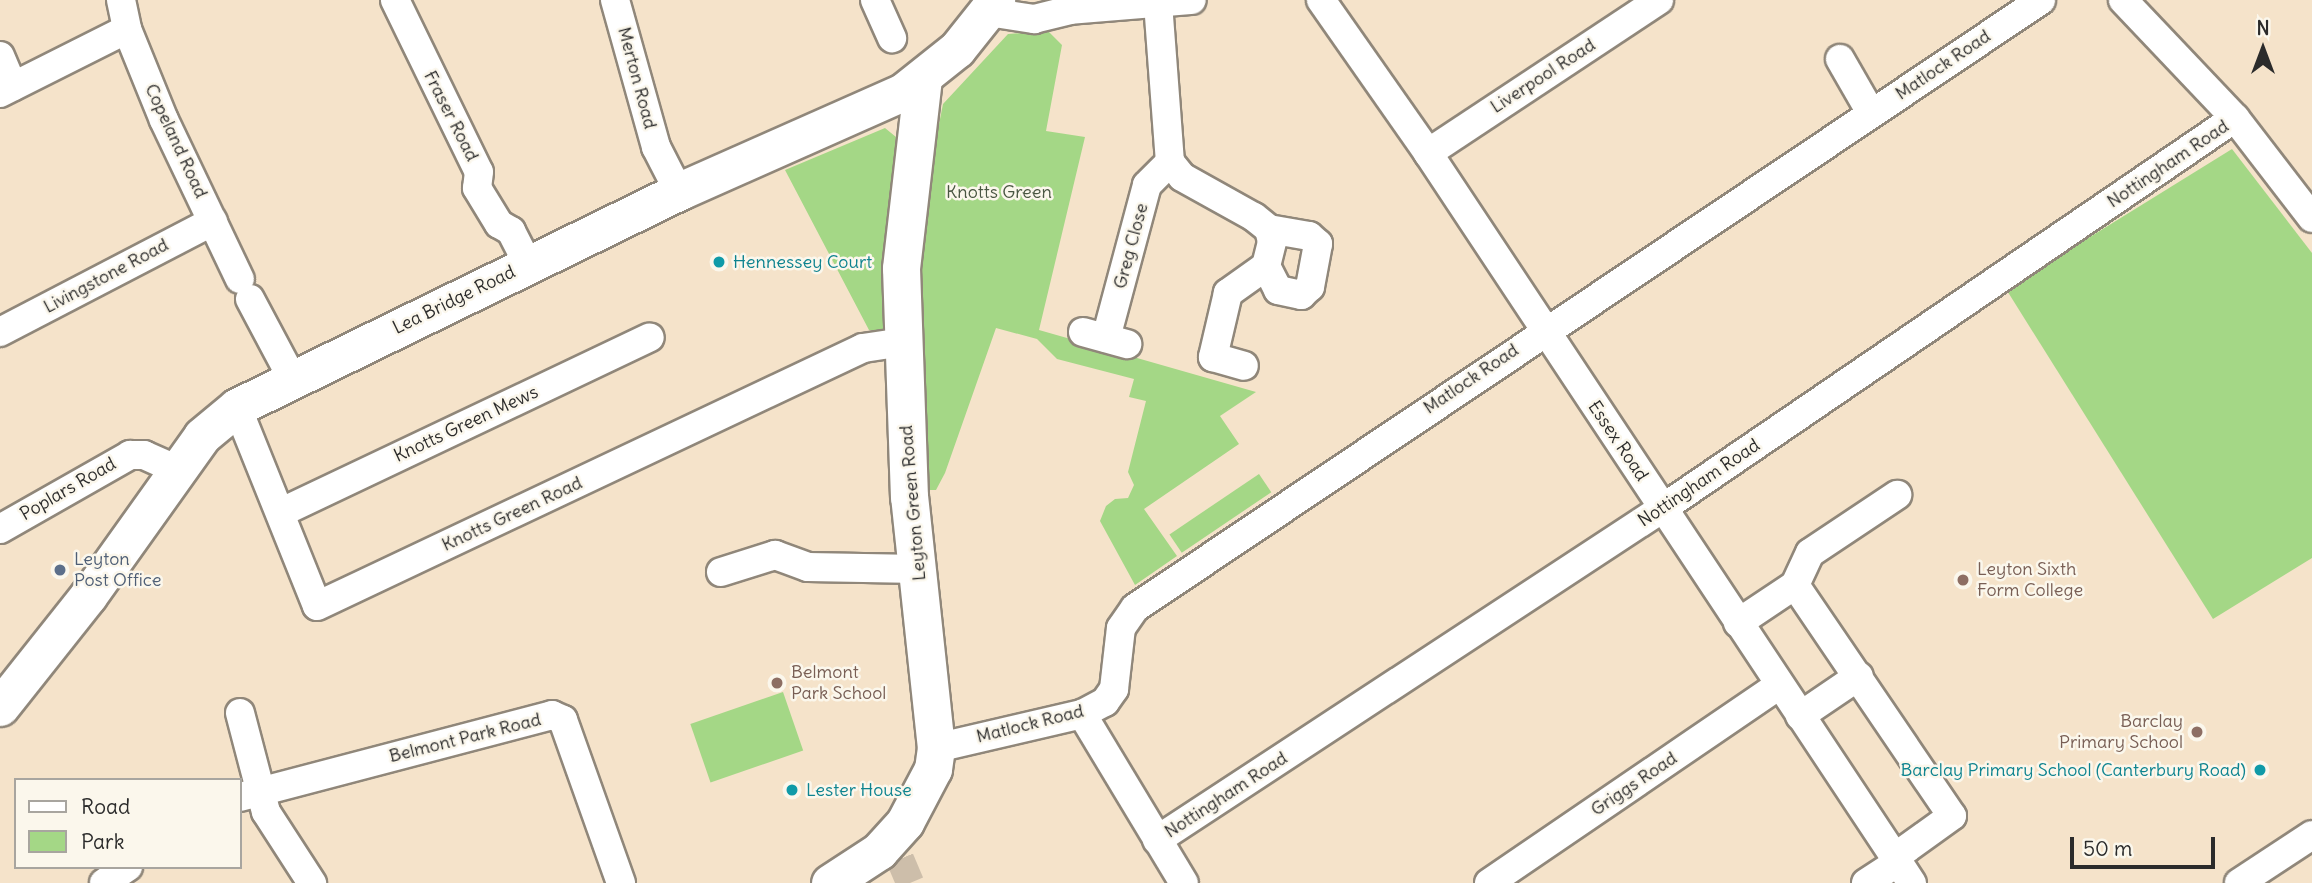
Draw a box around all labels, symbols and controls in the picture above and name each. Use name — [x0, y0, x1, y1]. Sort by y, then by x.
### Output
north arrow — [2228, 14, 2298, 84]
text: N — [2256, 16, 2270, 40]
street label: Merton Road — [613, 25, 661, 131]
street label: Matlock Road — [1891, 25, 1995, 105]
street label: Liverpool Road — [1487, 34, 1599, 118]
street label: Fraser Road — [419, 67, 483, 165]
street label: Copeland Road — [140, 80, 212, 202]
street label: Nottingham Road — [2103, 115, 2233, 213]
park label: Knotts Green — [946, 181, 1052, 203]
street label: Greg Close — [1109, 201, 1153, 291]
street label: Livingstone Road — [40, 234, 172, 318]
place label: Hennessey Court — [733, 251, 872, 273]
marker: Hennessey Court — [711, 254, 727, 270]
street label: Lea Bridge Road — [389, 261, 519, 339]
street label: Matlock Road — [1419, 339, 1523, 419]
street label: Knotts Green Mews — [390, 381, 542, 467]
street label: Essex Road — [1583, 397, 1653, 485]
street label: Leyton Green Road — [895, 424, 931, 582]
street label: Nottingham Road — [1634, 434, 1764, 532]
street label: Poplars Road — [16, 453, 120, 525]
street label: Knotts Green Road — [438, 472, 586, 556]
place label: Leyton Post Office — [74, 549, 161, 592]
place label: Leyton Sixth Form College — [1977, 559, 2083, 602]
marker: Leyton Post Office — [52, 562, 68, 578]
marker: Leyton Sixth Form College — [1955, 572, 1971, 588]
place label: Belmont Park School — [791, 662, 886, 704]
marker: Belmont Park School — [769, 675, 785, 691]
street label: Matlock Road — [974, 700, 1086, 748]
street label: Belmont Park Road — [387, 709, 543, 767]
place label: Barclay Primary School — [2059, 711, 2183, 754]
marker: Barclay Primary School — [2189, 724, 2205, 740]
street label: Nottingham Road — [1161, 747, 1291, 843]
street label: Griggs Road — [1587, 747, 1681, 821]
place label: Barclay Primary School (Canterbury Road) — [1900, 759, 2246, 781]
marker: Barclay Primary School (Canterbury Road) — [2252, 762, 2268, 778]
legend — [14, 778, 242, 869]
place label: Lester House — [806, 779, 912, 801]
marker: Lester House — [784, 782, 800, 798]
text: Road — [81, 793, 130, 820]
scale bar — [2074, 824, 2219, 868]
text: Park — [81, 828, 124, 855]
text: 50 m — [2083, 835, 2132, 862]

